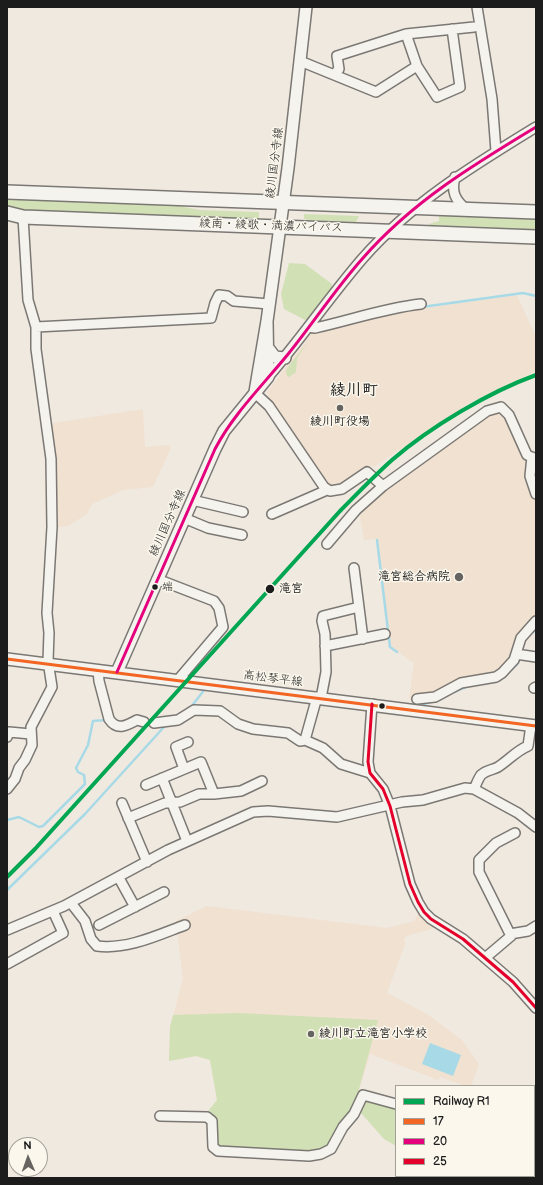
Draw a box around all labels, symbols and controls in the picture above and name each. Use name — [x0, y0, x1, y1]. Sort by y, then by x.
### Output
street label: 綾川国分寺線 — [263, 126, 287, 200]
street label: 綾南・綾歌・満濃バイパス — [199, 216, 343, 236]
district label: 綾川町 — [330, 381, 378, 401]
marker: 綾川町役場 — [335, 403, 345, 413]
place label: 綾川町役場 — [310, 415, 370, 429]
street label: 綾川国分寺線 — [147, 487, 189, 559]
place label: 滝宮総合病院 — [378, 570, 450, 584]
marker: 滝宮総合病院 — [453, 571, 465, 583]
place label: 端 — [162, 580, 173, 594]
marker: 端 — [150, 582, 160, 592]
place label: 滝宮 — [279, 582, 303, 596]
marker: 滝宮 — [264, 583, 276, 595]
street label: 高松琴平線 — [242, 668, 304, 690]
unlabelled marker — [377, 701, 387, 711]
place label: 綾川町立滝宮小学校 — [319, 1027, 427, 1041]
marker: 綾川町立滝宮小学校 — [306, 1029, 316, 1039]
legend — [395, 1085, 535, 1177]
text: Railway R1 — [433, 1094, 490, 1109]
text: 17 — [433, 1114, 444, 1129]
text: 20 — [433, 1134, 447, 1149]
north arrow — [8, 1137, 48, 1177]
text: N — [23, 1139, 32, 1152]
text: 25 — [433, 1154, 447, 1169]

